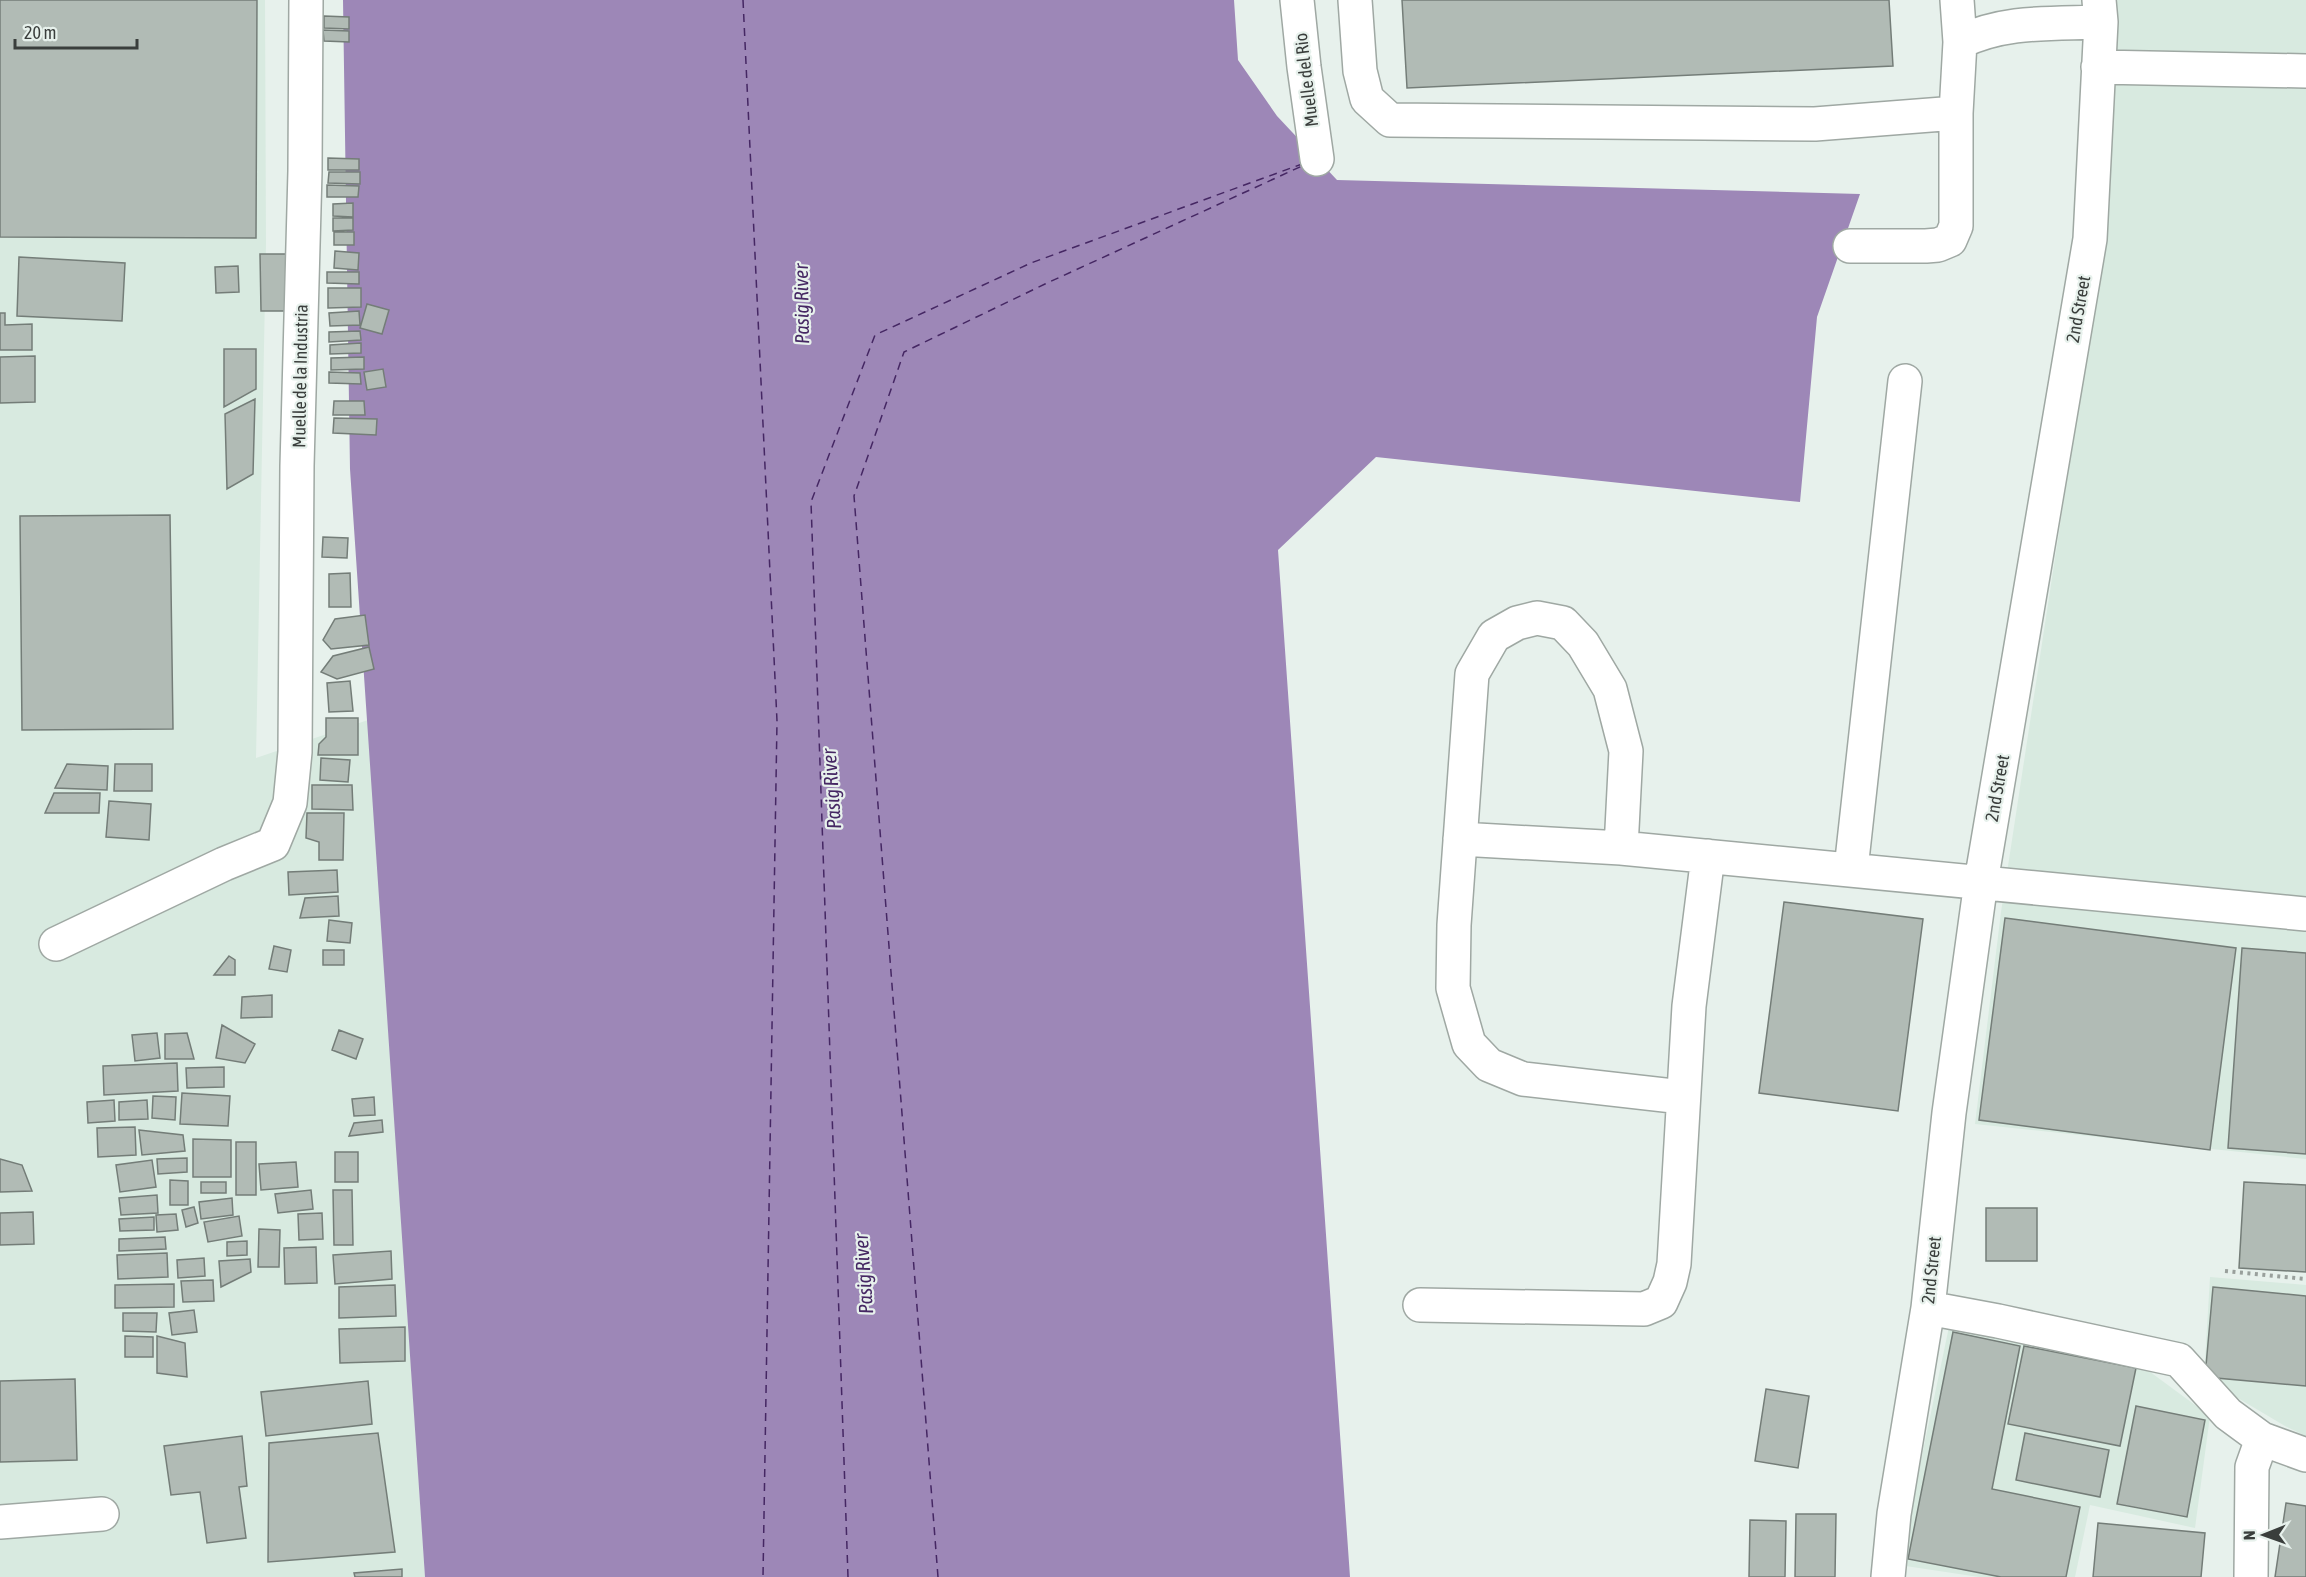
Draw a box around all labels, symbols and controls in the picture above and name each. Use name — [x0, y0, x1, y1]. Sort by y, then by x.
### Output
scale bar — [15, 12, 136, 50]
text: 20 m — [24, 22, 56, 43]
street label: Muelle del Rio — [1290, 32, 1322, 128]
water label: Pasig River — [789, 263, 813, 344]
street label: 2nd Street — [2062, 274, 2094, 344]
street label: Muelle de la Industria — [288, 304, 312, 448]
water label: Pasig River — [817, 747, 845, 830]
street label: 2nd Street — [1981, 753, 2013, 823]
water label: Pasig River — [849, 1232, 877, 1315]
street label: 2nd Street — [1917, 1235, 1945, 1305]
north arrow — [2234, 1505, 2294, 1565]
text: N — [2240, 1530, 2258, 1540]

